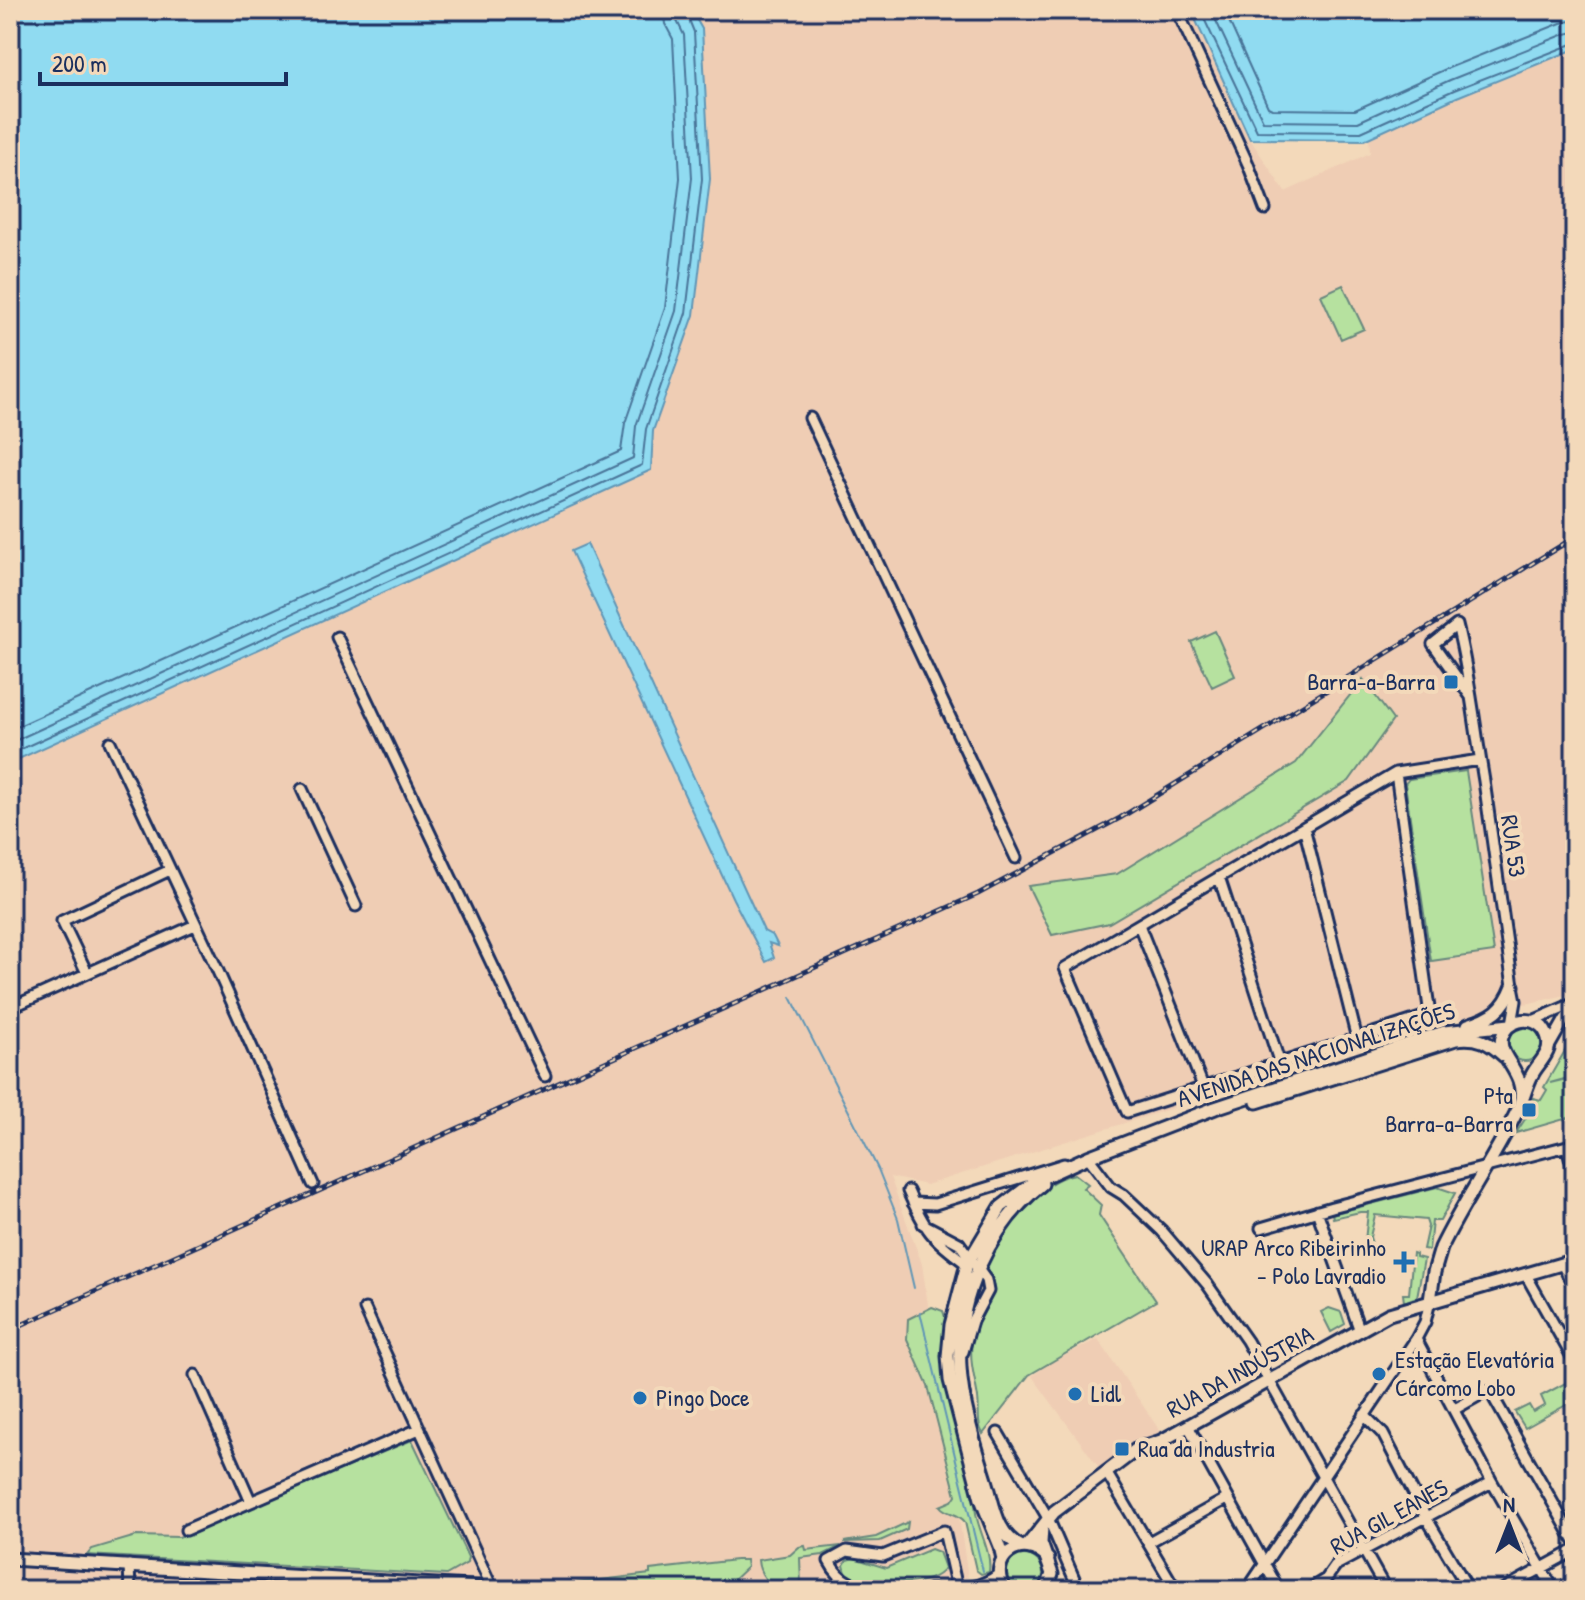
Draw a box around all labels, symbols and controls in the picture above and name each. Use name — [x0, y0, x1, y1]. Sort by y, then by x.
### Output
scale bar — [40, 36, 286, 86]
text: 200 m — [52, 47, 107, 79]
place label: Barra-a-Barra — [1307, 665, 1435, 697]
marker: Barra-a-Barra — [1442, 673, 1460, 691]
street label: RUA 53 — [1494, 813, 1534, 879]
street label: AVENIDA DAS NACIONALIZAÇÕES — [1173, 994, 1459, 1114]
place label: Pta Barra-a-Barra — [1385, 1079, 1513, 1139]
marker: Pta Barra-a-Barra — [1520, 1101, 1538, 1119]
place label: URAP Arco Ribeirinho - Polo Lavradio — [1201, 1231, 1386, 1291]
marker: URAP Arco Ribeirinho - Polo Lavradio — [1393, 1251, 1415, 1273]
street label: RUA DA INDÚSTRIA — [1160, 1317, 1319, 1425]
place label: Estação Elevatória Cárcomo Lobo — [1395, 1343, 1554, 1403]
marker: Estação Elevatória Cárcomo Lobo — [1370, 1365, 1388, 1383]
place label: Lidl — [1091, 1377, 1122, 1409]
place label: Pingo Doce — [656, 1381, 750, 1413]
marker: Lidl — [1066, 1385, 1084, 1403]
marker: Pingo Doce — [631, 1389, 649, 1407]
place label: Rua da Industria — [1138, 1432, 1275, 1464]
marker: Rua da Industria — [1113, 1440, 1131, 1458]
street label: RUA GIL EANES — [1324, 1471, 1453, 1562]
north arrow — [1469, 1484, 1549, 1564]
text: N — [1503, 1489, 1515, 1519]

